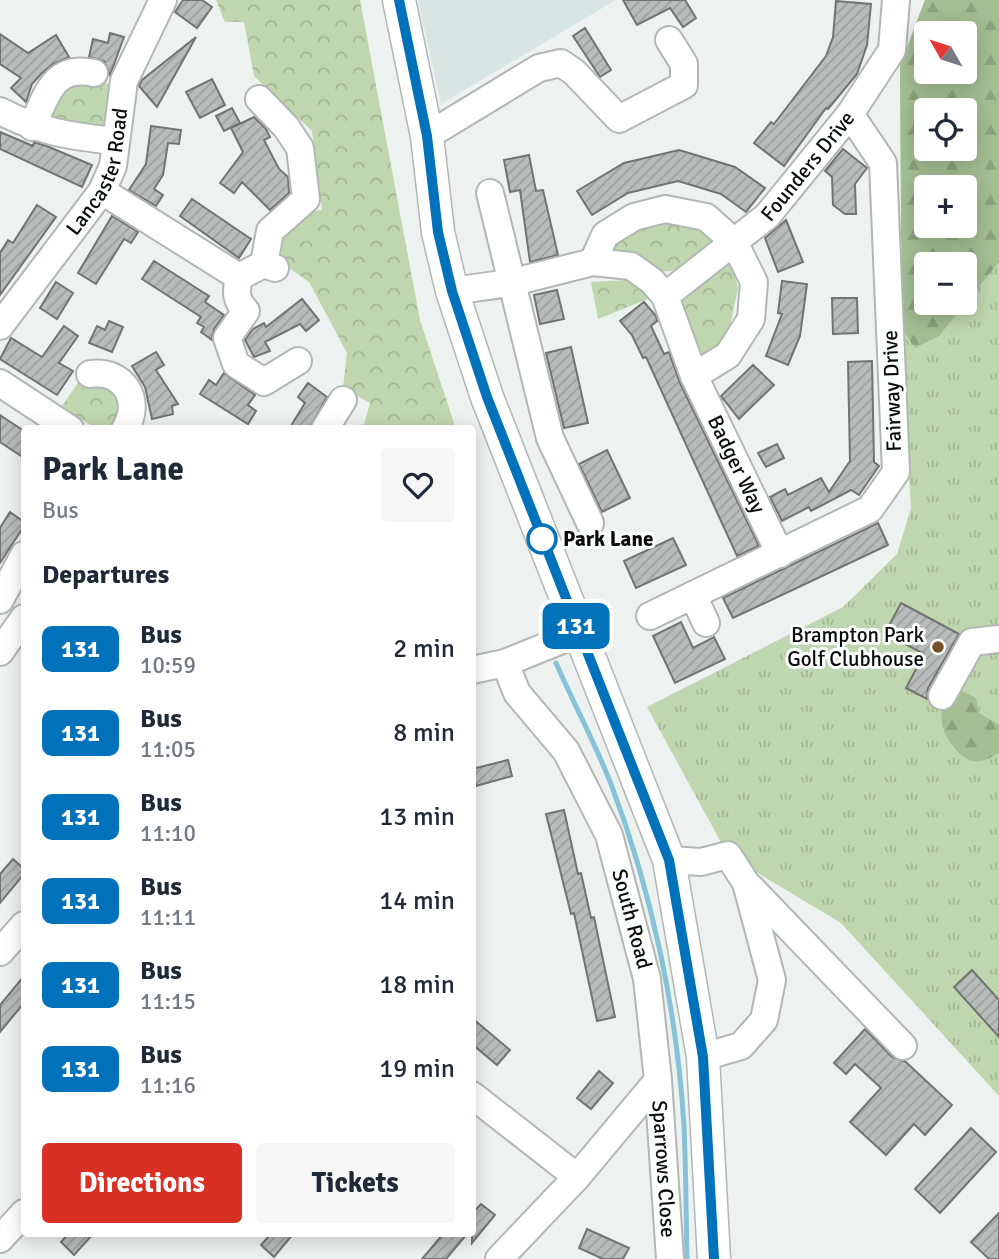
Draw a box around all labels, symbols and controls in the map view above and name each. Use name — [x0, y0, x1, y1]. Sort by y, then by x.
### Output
north arrow — [914, 21, 976, 84]
map controls — [914, 21, 977, 315]
button: locate — [914, 98, 977, 161]
street label: Lancaster Road — [60, 106, 133, 240]
street label: Founders Drive — [755, 106, 860, 226]
button: + — [914, 175, 977, 238]
button: − — [914, 252, 977, 315]
street label: Fairway Drive — [877, 330, 907, 452]
street label: Badger Way — [702, 411, 771, 518]
button: heart — [381, 448, 455, 522]
text: Park Lane — [42, 449, 184, 490]
text: Bus — [42, 496, 79, 525]
marker: Park Lane — [527, 524, 557, 554]
place label: Park Lane — [563, 526, 653, 552]
text: Departures — [42, 559, 169, 591]
line badge: 131 — [536, 603, 616, 649]
text: 131 — [557, 611, 595, 641]
text: Bus — [140, 619, 182, 651]
place label: Brampton Park Golf Clubhouse — [787, 622, 924, 672]
text: 2 min — [393, 633, 455, 665]
text: 131 — [61, 634, 100, 664]
marker: Brampton Park Golf Clubhouse — [930, 639, 946, 655]
text: 10:59 — [140, 651, 196, 680]
text: Bus — [140, 703, 182, 735]
text: 8 min — [393, 717, 455, 749]
text: 131 — [61, 718, 100, 748]
text: 11:05 — [140, 735, 196, 764]
text: Bus — [140, 787, 182, 819]
text: 13 min — [379, 801, 455, 833]
text: 131 — [61, 802, 100, 832]
text: 11:10 — [140, 819, 196, 848]
street label: South Road — [606, 866, 658, 972]
text: Bus — [140, 871, 182, 903]
text: 14 min — [379, 885, 455, 917]
text: 131 — [61, 886, 100, 916]
text: 11:11 — [140, 903, 196, 932]
text: Bus — [140, 955, 182, 987]
text: 18 min — [379, 969, 455, 1001]
text: 131 — [61, 970, 100, 1000]
text: 11:15 — [140, 987, 196, 1016]
text: Bus — [140, 1039, 182, 1071]
text: 19 min — [379, 1053, 455, 1085]
text: 131 — [61, 1054, 100, 1084]
text: 11:16 — [140, 1071, 196, 1100]
street label: Sparrows Close — [646, 1099, 682, 1238]
button: Directions — [42, 1143, 242, 1223]
button: Tickets — [256, 1143, 455, 1223]

